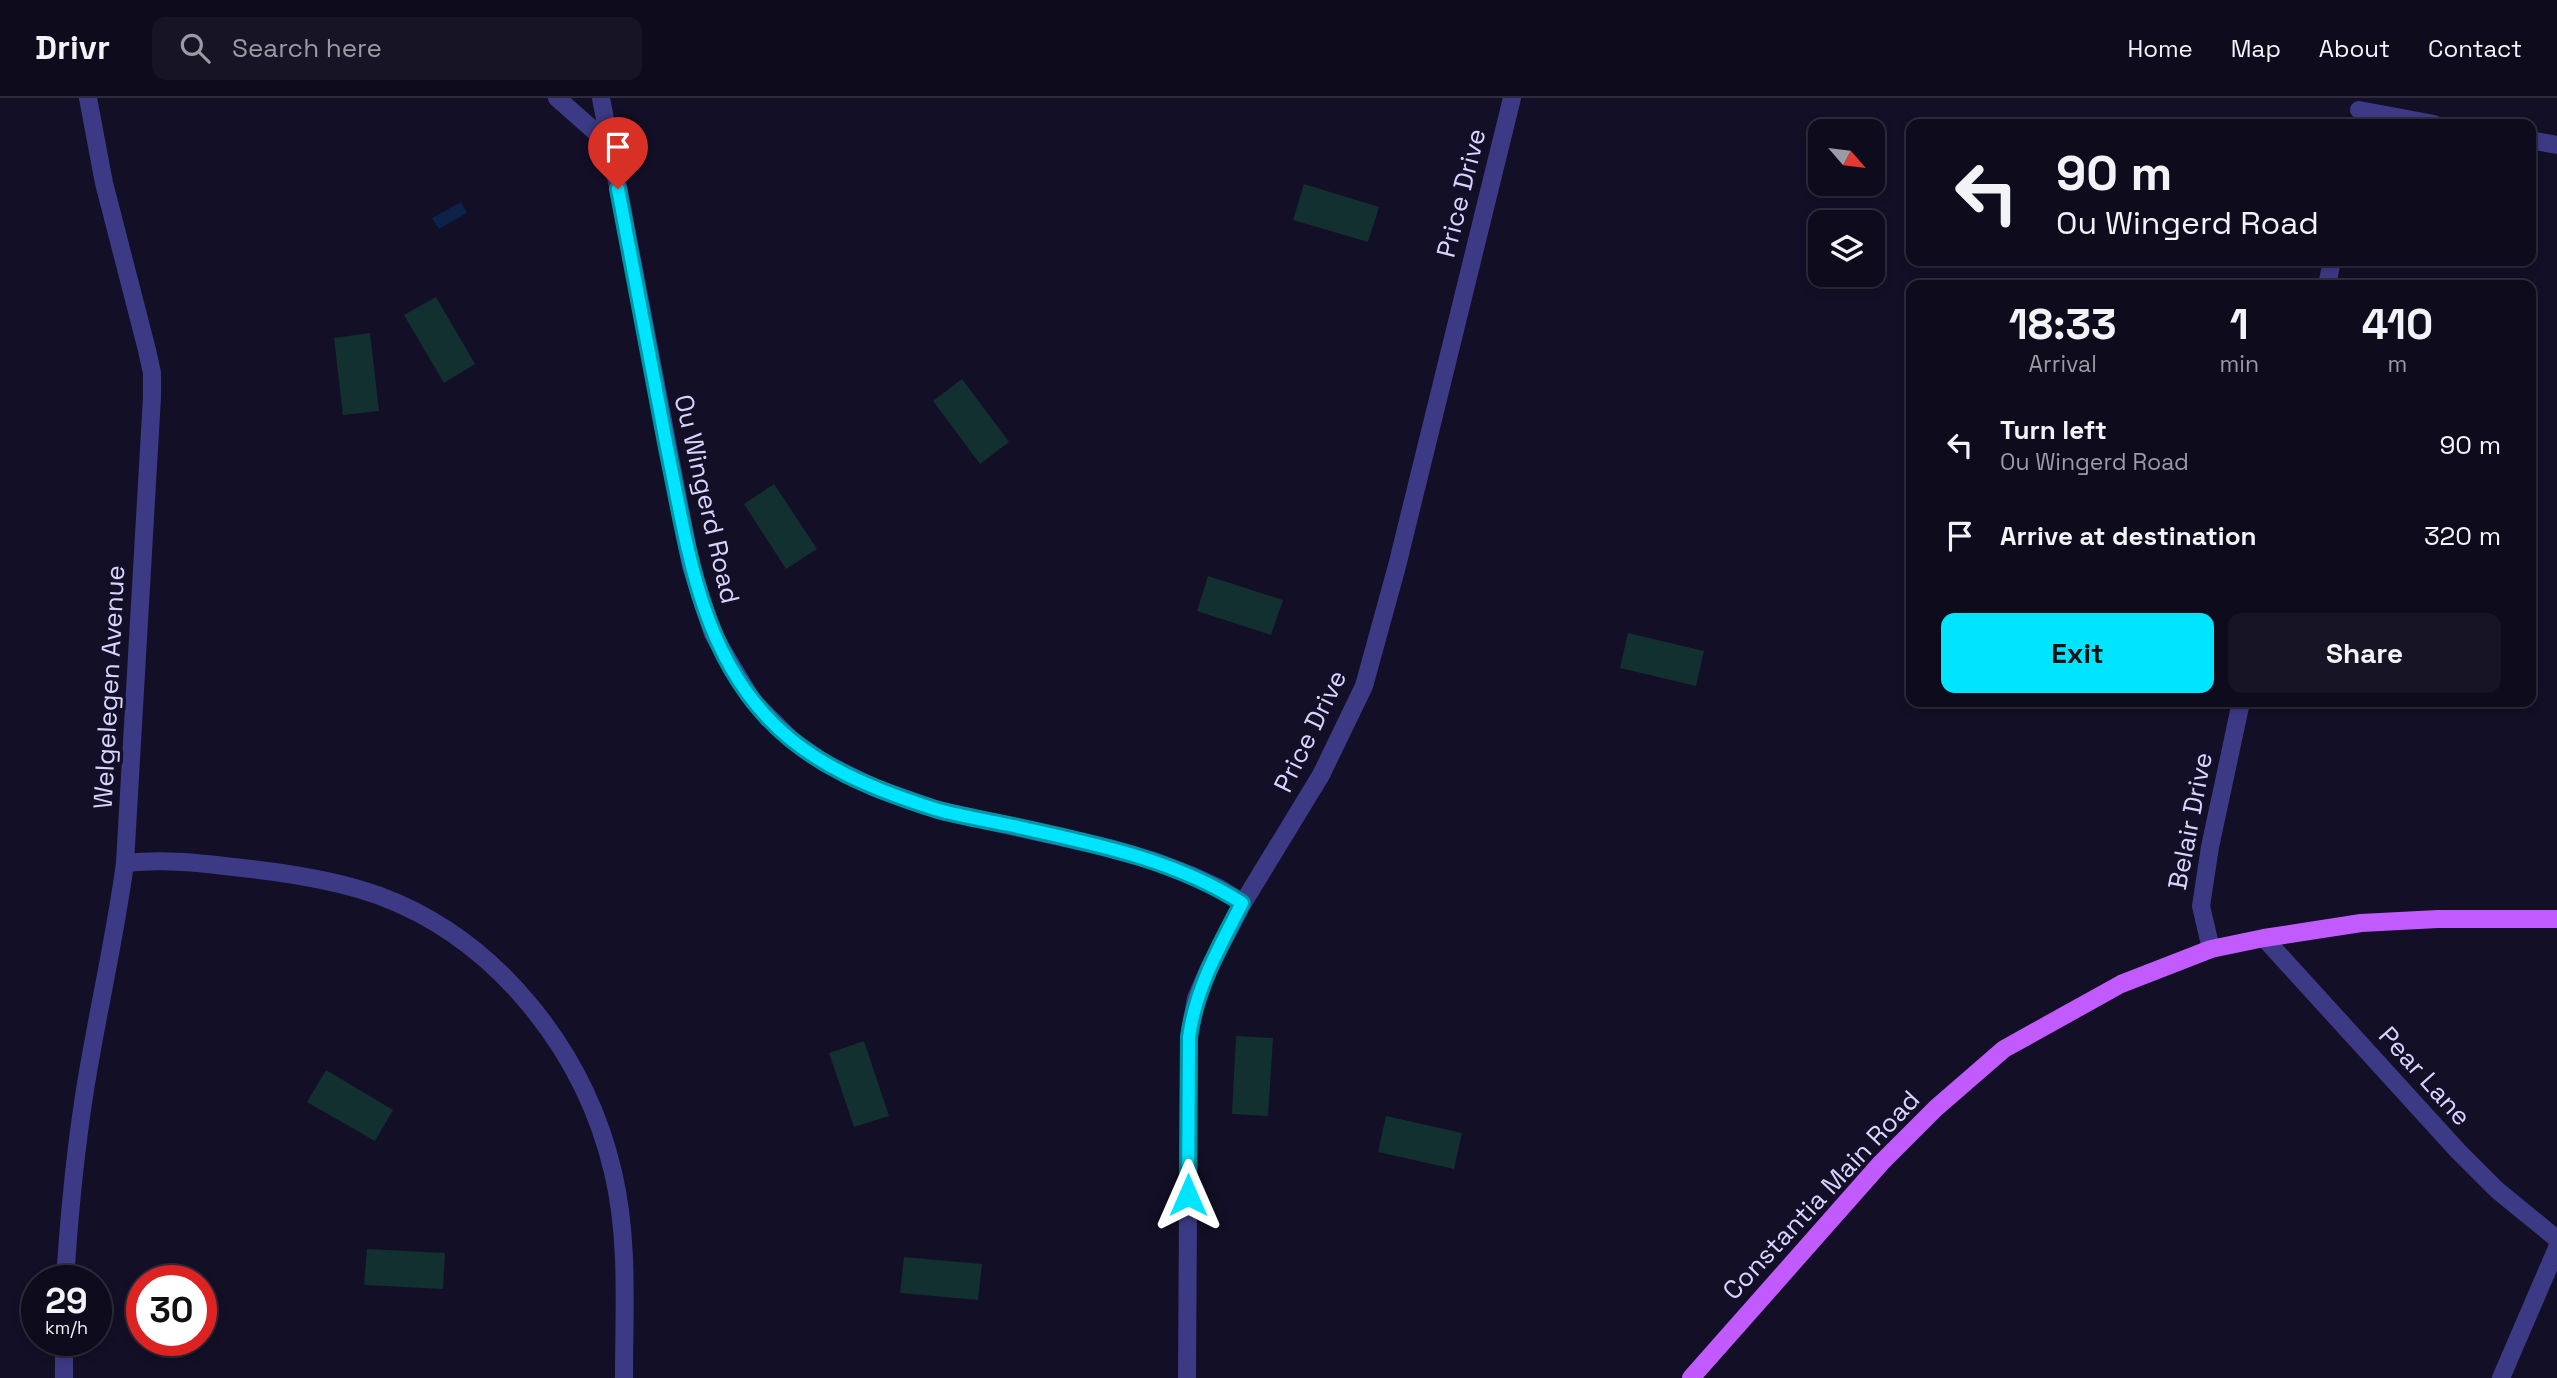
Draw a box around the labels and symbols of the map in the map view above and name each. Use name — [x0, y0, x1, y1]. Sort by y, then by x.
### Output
pin — [588, 117, 648, 189]
north arrow — [1808, 119, 1885, 196]
street label: Price Drive — [1429, 125, 1493, 261]
street label: Ou Wingerd Road — [666, 391, 748, 607]
street label: Welgelegen Avenue — [86, 564, 132, 810]
street label: Price Drive — [1266, 664, 1354, 798]
street label: Belair Drive — [2160, 750, 2220, 892]
street label: Pear Lane — [2371, 1019, 2479, 1133]
street label: Constantia Main Road — [1715, 1083, 1927, 1307]
position arrow — [1151, 1158, 1225, 1232]
speed limit sign: 30 — [126, 1265, 217, 1356]

